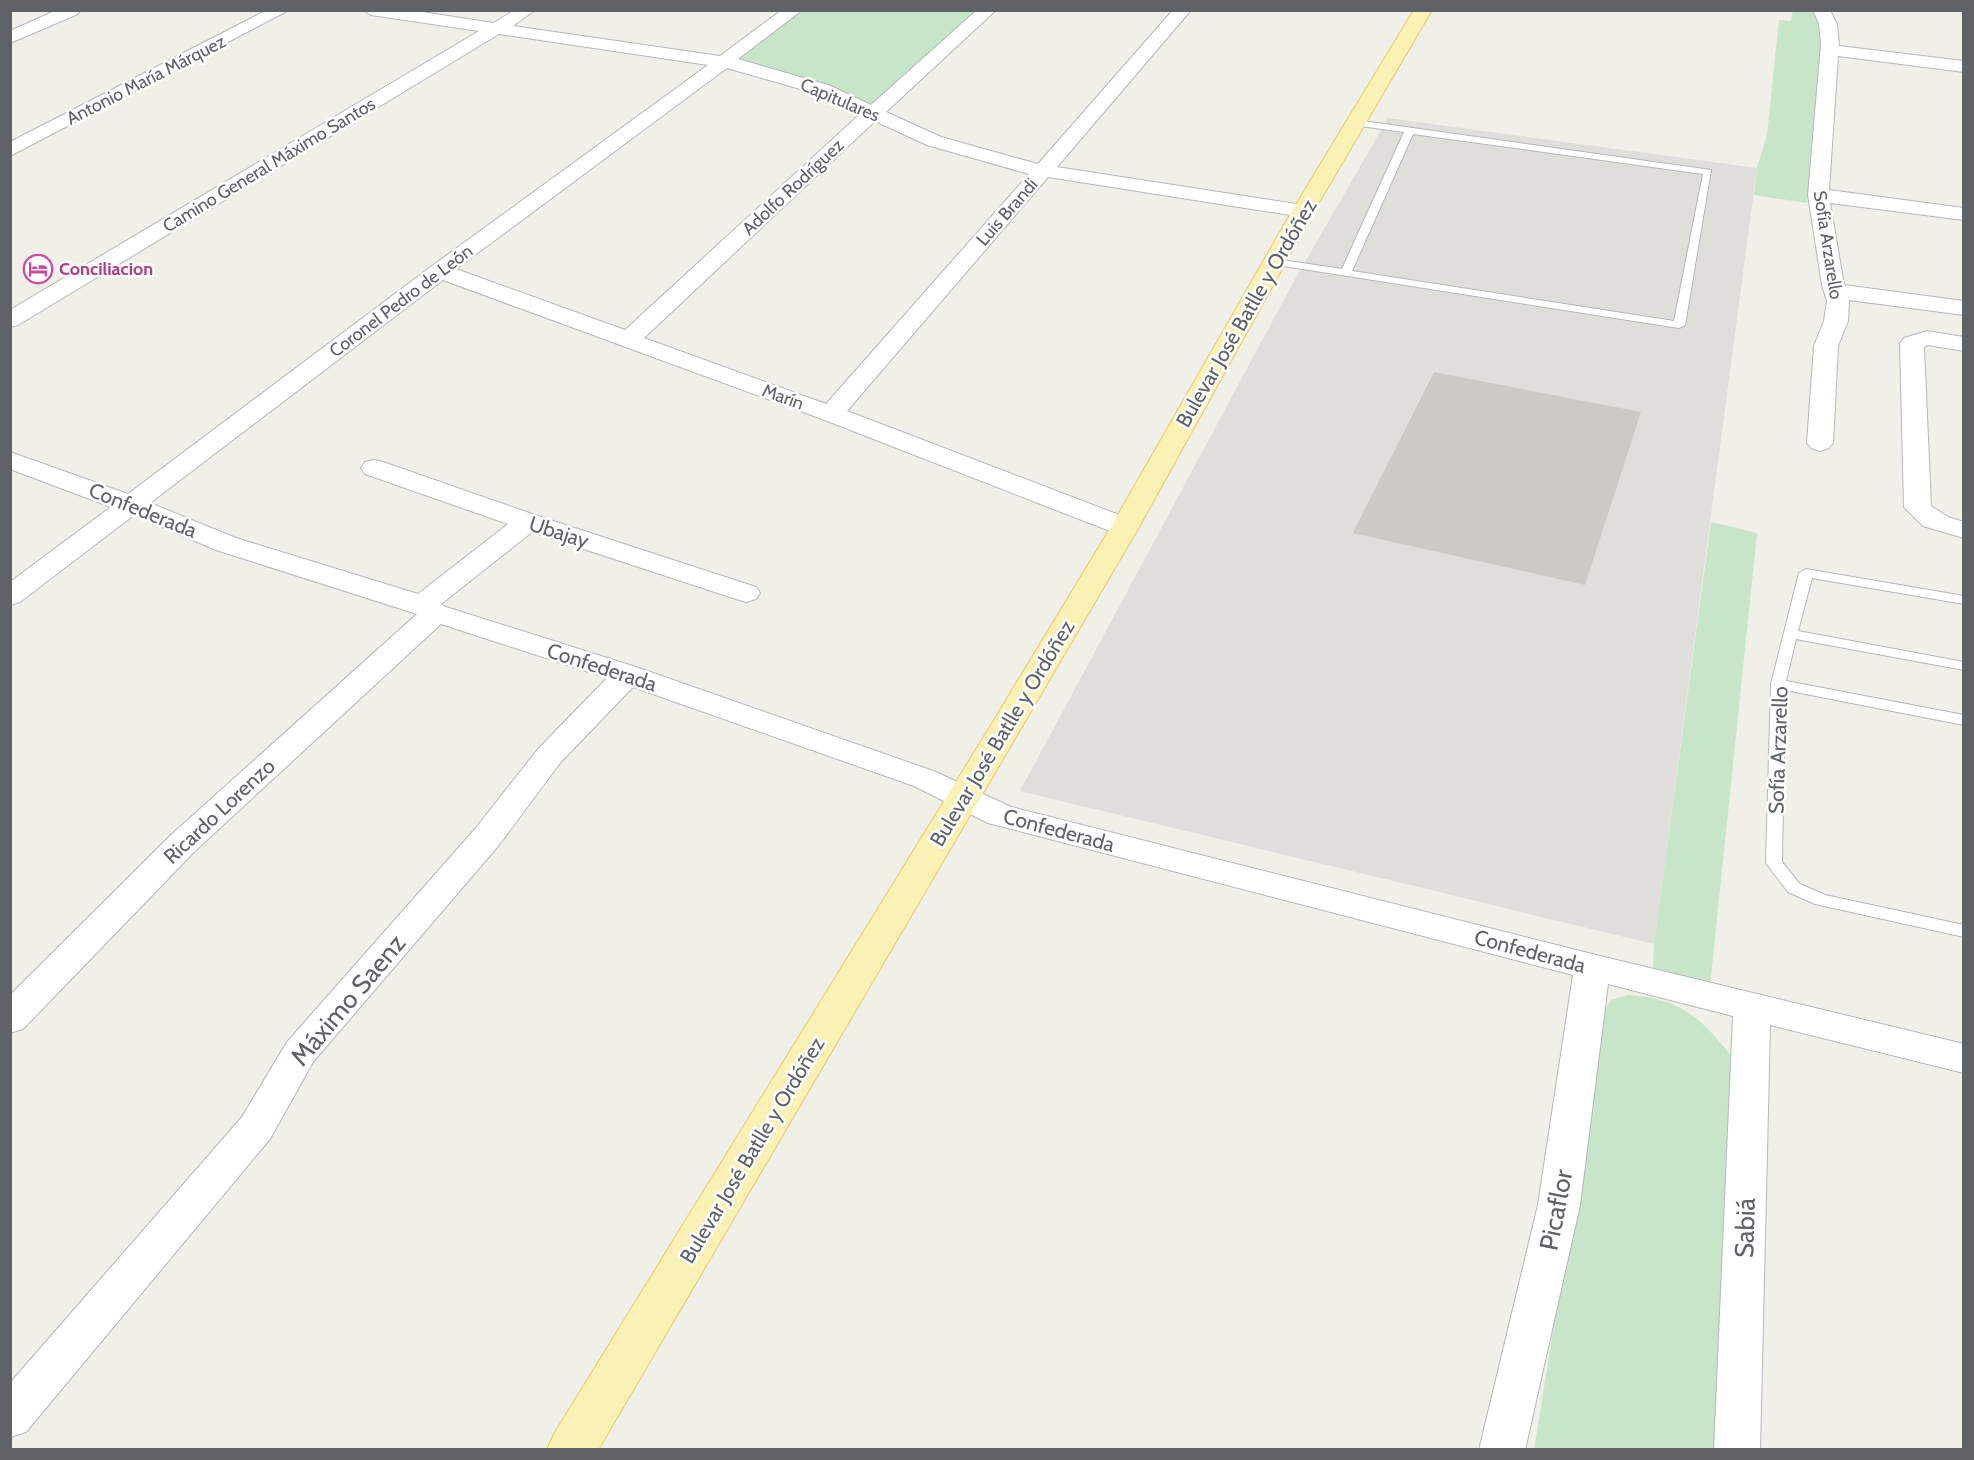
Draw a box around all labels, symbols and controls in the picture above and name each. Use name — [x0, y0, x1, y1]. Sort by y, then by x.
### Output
street label: Antonio María Márquez — [63, 30, 230, 130]
street label: Capitulares — [797, 73, 883, 127]
street label: Camino General Máximo Santos — [159, 93, 379, 237]
street label: Adolfo Rodríguez — [738, 134, 849, 240]
street label: Luis Brandi — [972, 174, 1042, 250]
street label: Sofía Arzarello — [1809, 189, 1847, 301]
street label: Bulevar José Batlle y Ordóñez — [1170, 194, 1322, 432]
street label: Coronel Pedro de León — [325, 240, 477, 362]
hotel icon: Conciliacion — [22, 253, 54, 285]
place label: Conciliacion — [59, 258, 153, 280]
street label: Marín — [759, 379, 807, 415]
street label: Confederada — [85, 477, 201, 543]
street label: Ubajay — [526, 511, 592, 554]
street label: Bulevar José Batlle y Ordóñez — [924, 615, 1080, 851]
street label: Confederada — [544, 637, 660, 697]
street label: Sofía Arzarello — [1763, 686, 1793, 814]
street label: Ricardo Lorenzo — [158, 753, 280, 869]
street label: Confederada — [1001, 803, 1117, 857]
street label: Confederada — [1472, 924, 1588, 978]
street label: Máximo Saenz — [284, 928, 412, 1072]
street label: Bulevar José Batlle y Ordóñez — [674, 1032, 830, 1268]
street label: Picaflor — [1533, 1166, 1580, 1253]
street label: Sabiá — [1728, 1197, 1762, 1259]

